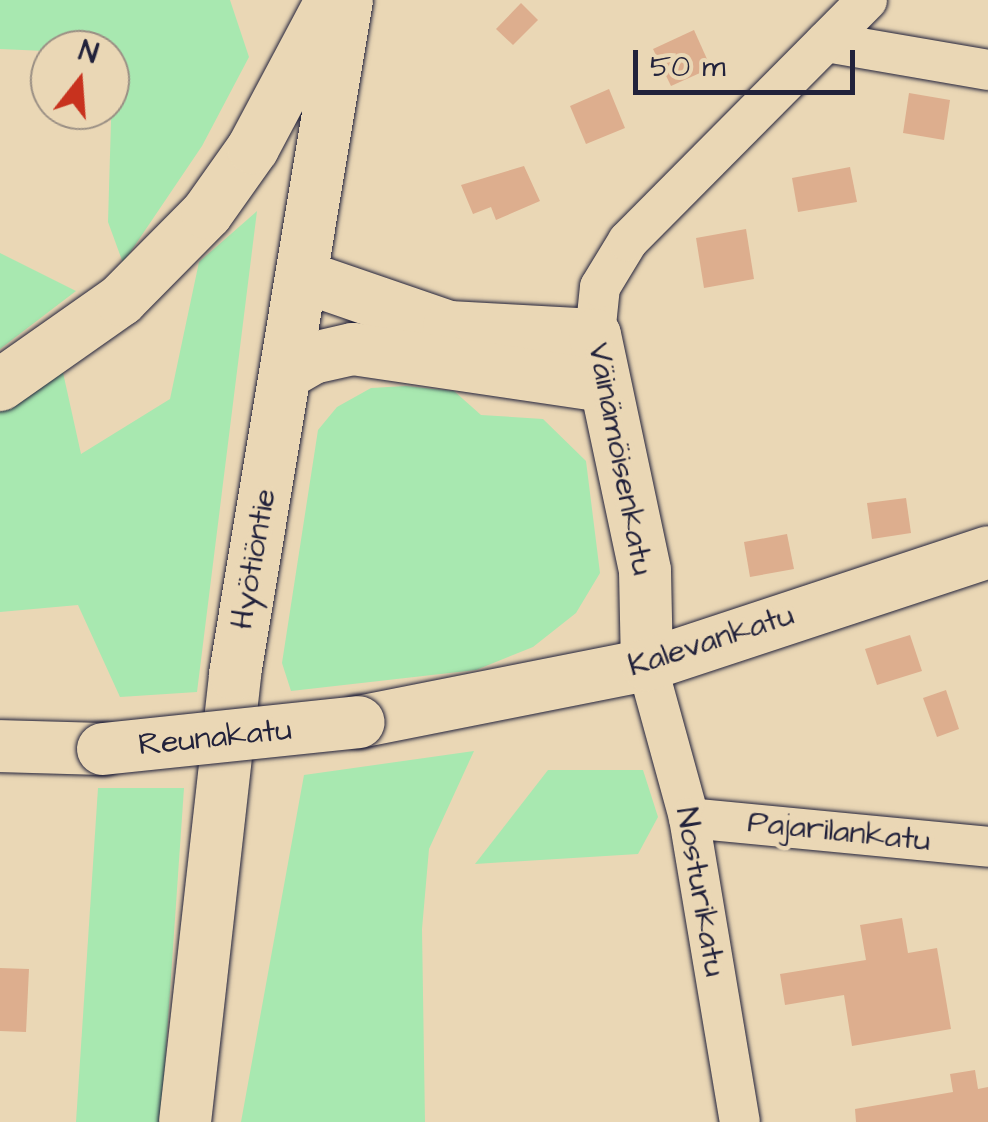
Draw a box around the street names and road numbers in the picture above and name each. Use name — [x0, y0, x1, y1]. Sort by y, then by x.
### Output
street label: Väinämöisenkatu — [579, 340, 661, 578]
street label: Hyötiöntie — [223, 486, 285, 632]
street label: Kalevankatu — [623, 596, 799, 686]
street label: Reunakatu — [137, 711, 293, 765]
street label: Pajarilankatu — [746, 803, 932, 861]
street label: Nosturikatu — [666, 804, 734, 980]

